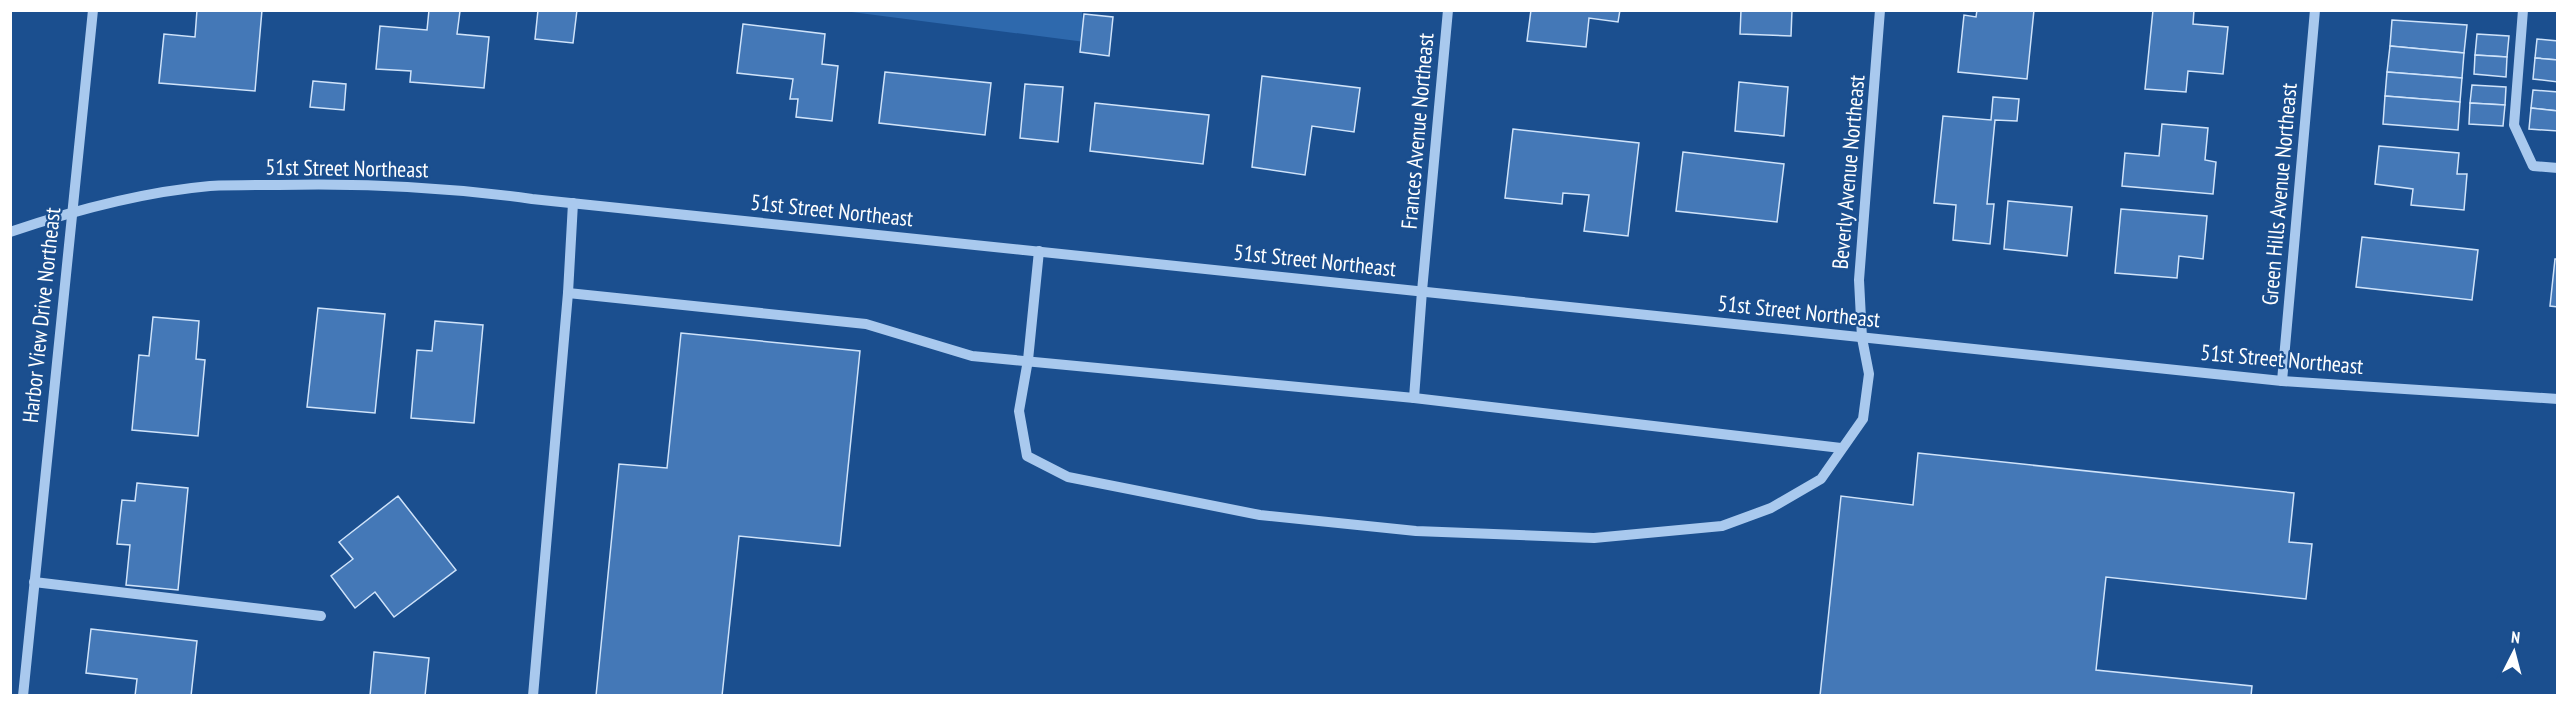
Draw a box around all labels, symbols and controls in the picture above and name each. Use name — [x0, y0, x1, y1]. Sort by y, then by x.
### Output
street label: Frances Avenue Northeast — [1394, 32, 1440, 230]
street label: Beverly Avenue Northeast — [1826, 74, 1870, 270]
street label: Green Hills Avenue Northeast — [2255, 82, 2303, 306]
street label: 51st Street Northeast — [265, 153, 429, 183]
street label: 51st Street Northeast — [749, 188, 915, 232]
street label: Harbor View Drive Northeast — [16, 206, 66, 424]
street label: 51st Street Northeast — [1232, 238, 1398, 282]
street label: 51st Street Northeast — [1716, 289, 1882, 333]
street label: 51st Street Northeast — [2200, 338, 2364, 380]
north arrow — [2484, 622, 2544, 682]
text: N — [2510, 627, 2521, 647]

